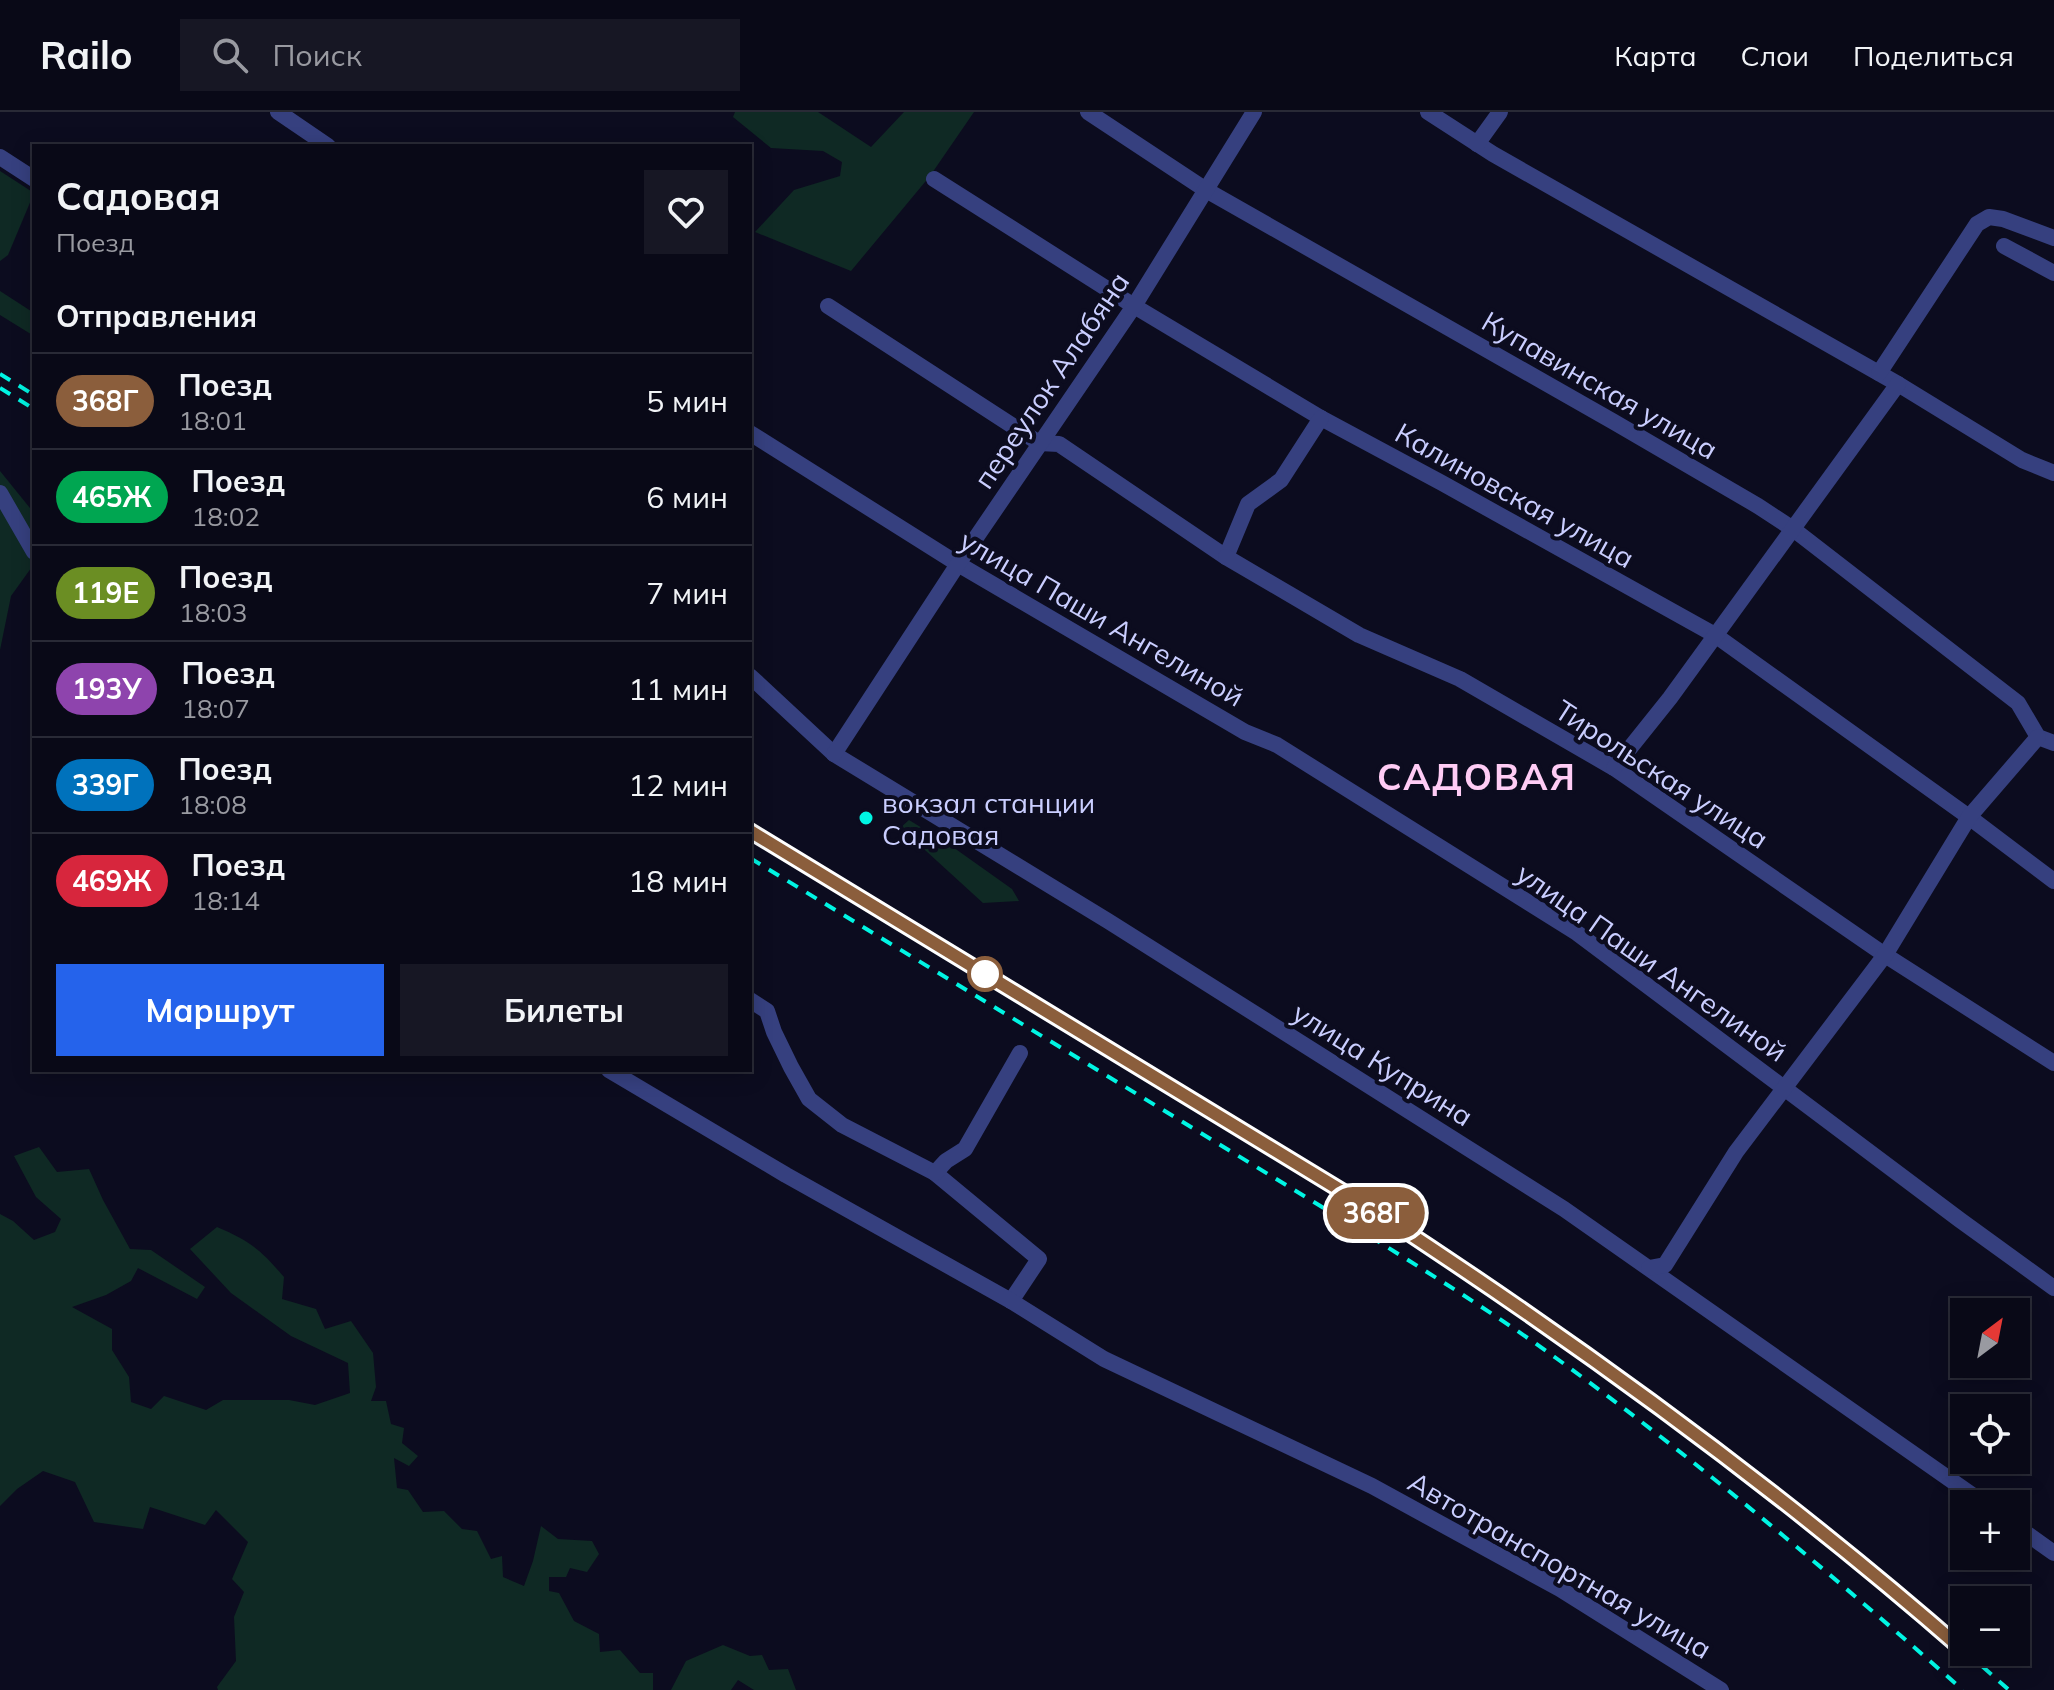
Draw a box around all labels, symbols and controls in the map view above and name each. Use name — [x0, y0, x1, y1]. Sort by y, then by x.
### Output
search box — [180, 19, 740, 91]
text: Railo — [40, 31, 132, 79]
icon: search — [208, 33, 252, 77]
text: Поиск — [272, 36, 362, 74]
text: Карта — [1614, 38, 1697, 73]
text: Слои — [1741, 38, 1809, 73]
text: Поделиться — [1853, 38, 2014, 73]
button: heart — [644, 170, 728, 254]
text: Садовая — [56, 172, 221, 220]
text: Поезд — [56, 226, 135, 259]
street label: переулок Алабяна — [966, 265, 1136, 495]
text: Отправления — [56, 297, 257, 335]
street label: Купавинская улица — [1476, 303, 1724, 467]
text: Поезд — [178, 366, 272, 404]
text: 5 мин — [646, 382, 728, 420]
text: 368Г — [72, 383, 138, 418]
text: 18:01 — [178, 404, 247, 437]
street label: Калиновская улица — [1389, 415, 1641, 575]
text: Поезд — [192, 462, 285, 500]
text: 6 мин — [646, 478, 728, 516]
text: 465Ж — [72, 479, 152, 514]
text: 18:02 — [192, 500, 260, 533]
street label: улица Паши Ангелиной — [954, 522, 1250, 714]
text: Поезд — [179, 558, 272, 596]
text: 7 мин — [646, 574, 728, 612]
text: 119Е — [72, 575, 139, 610]
text: 18:03 — [179, 596, 247, 629]
text: Поезд — [181, 654, 275, 692]
text: 11 мин — [628, 670, 728, 708]
text: 193У — [72, 671, 141, 706]
text: 18:07 — [181, 692, 250, 725]
street label: Тирольская улица — [1549, 692, 1775, 856]
text: Поезд — [178, 750, 272, 788]
district label: САДОВАЯ — [1377, 754, 1577, 799]
text: 12 мин — [628, 766, 728, 804]
text: 339Г — [72, 767, 138, 802]
place label: вокзал станции Садовая — [882, 785, 1095, 852]
text: 18:08 — [178, 788, 247, 821]
marker: вокзал станции Садовая — [857, 809, 875, 827]
text: Поезд — [192, 846, 285, 884]
street label: улица Паши Ангелиной — [1510, 855, 1794, 1069]
text: 18 мин — [628, 862, 728, 900]
text: 469Ж — [72, 863, 152, 898]
text: 18:14 — [192, 884, 260, 917]
unlabelled marker — [968, 957, 1002, 991]
button: Маршрут — [56, 964, 384, 1056]
button: Билеты — [400, 964, 728, 1056]
street label: улица Куприна — [1286, 995, 1480, 1133]
line badge: 368Г — [1320, 1187, 1432, 1239]
text: 368Г — [1343, 1195, 1409, 1230]
north arrow — [1950, 1298, 2030, 1378]
map controls — [1950, 1298, 2030, 1666]
button: locate — [1950, 1394, 2030, 1474]
street label: Автотранспортная улица — [1402, 1464, 1718, 1666]
button: + — [1950, 1490, 2030, 1570]
button: − — [1950, 1586, 2030, 1666]

